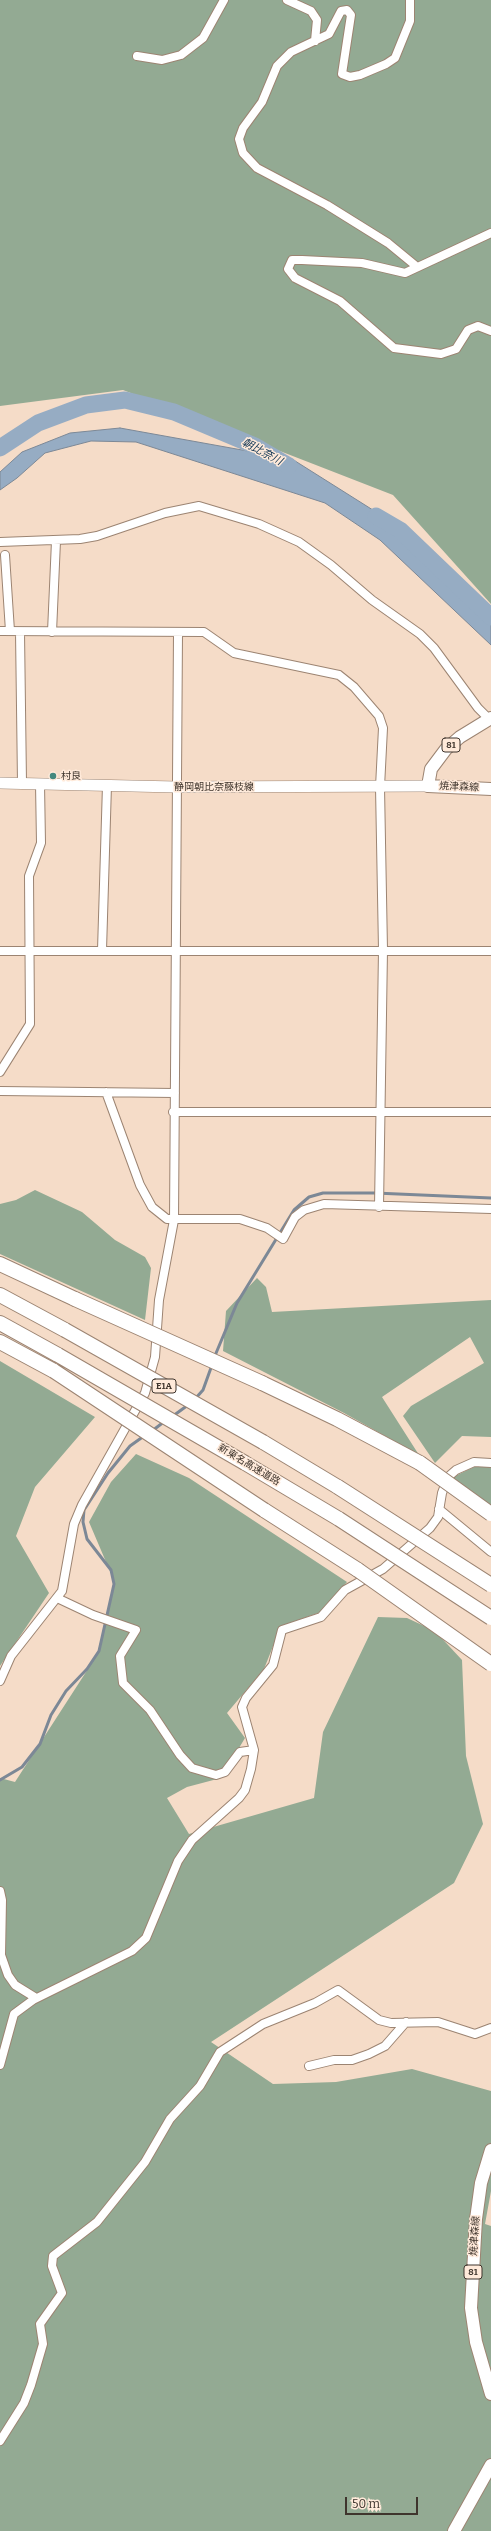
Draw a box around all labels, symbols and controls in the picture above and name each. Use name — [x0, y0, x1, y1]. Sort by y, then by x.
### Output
water label: 朝比奈川 — [239, 436, 285, 468]
road number: 81 — [442, 738, 460, 752]
place label: 村良 — [61, 770, 81, 782]
marker: 村良 — [48, 771, 58, 781]
street label: 焼津森線 — [439, 780, 479, 794]
street label: 静岡朝比奈藤枝線 — [174, 781, 254, 793]
road number: E1A — [152, 1379, 176, 1393]
street label: 新東名高速道路 — [216, 1442, 282, 1488]
street label: 焼津森線 — [468, 2216, 482, 2256]
road number: 81 — [464, 2265, 482, 2279]
scale bar — [347, 2489, 420, 2515]
text: 50 m — [352, 2497, 380, 2511]

